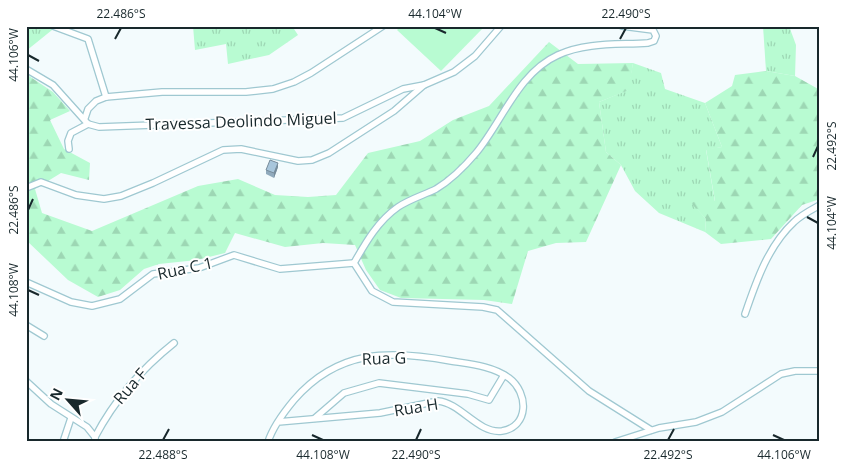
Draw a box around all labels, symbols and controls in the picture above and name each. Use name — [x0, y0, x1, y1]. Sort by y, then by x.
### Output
text: 22.486°S — [96, 5, 146, 22]
text: 44.104°W — [408, 5, 462, 22]
text: 22.490°S — [601, 5, 651, 22]
text: 44.106°W — [5, 28, 22, 82]
street label: Travessa Deolindo Miguel — [145, 107, 337, 135]
text: 22.492°S — [823, 121, 840, 171]
text: 22.486°S — [5, 185, 22, 235]
text: 44.104°W — [823, 196, 840, 250]
street label: Rua C 1 — [155, 251, 215, 285]
text: 44.108°W — [5, 263, 22, 317]
street label: Rua G — [361, 346, 407, 370]
street label: Rua F — [108, 363, 152, 409]
north arrow — [42, 376, 92, 426]
text: N — [45, 384, 67, 403]
street label: Rua H — [392, 393, 440, 421]
text: 22.488°S — [138, 446, 188, 463]
text: 44.108°W — [296, 446, 350, 463]
text: 22.490°S — [391, 446, 441, 463]
text: 22.492°S — [643, 446, 693, 463]
text: 44.106°W — [757, 446, 811, 463]

